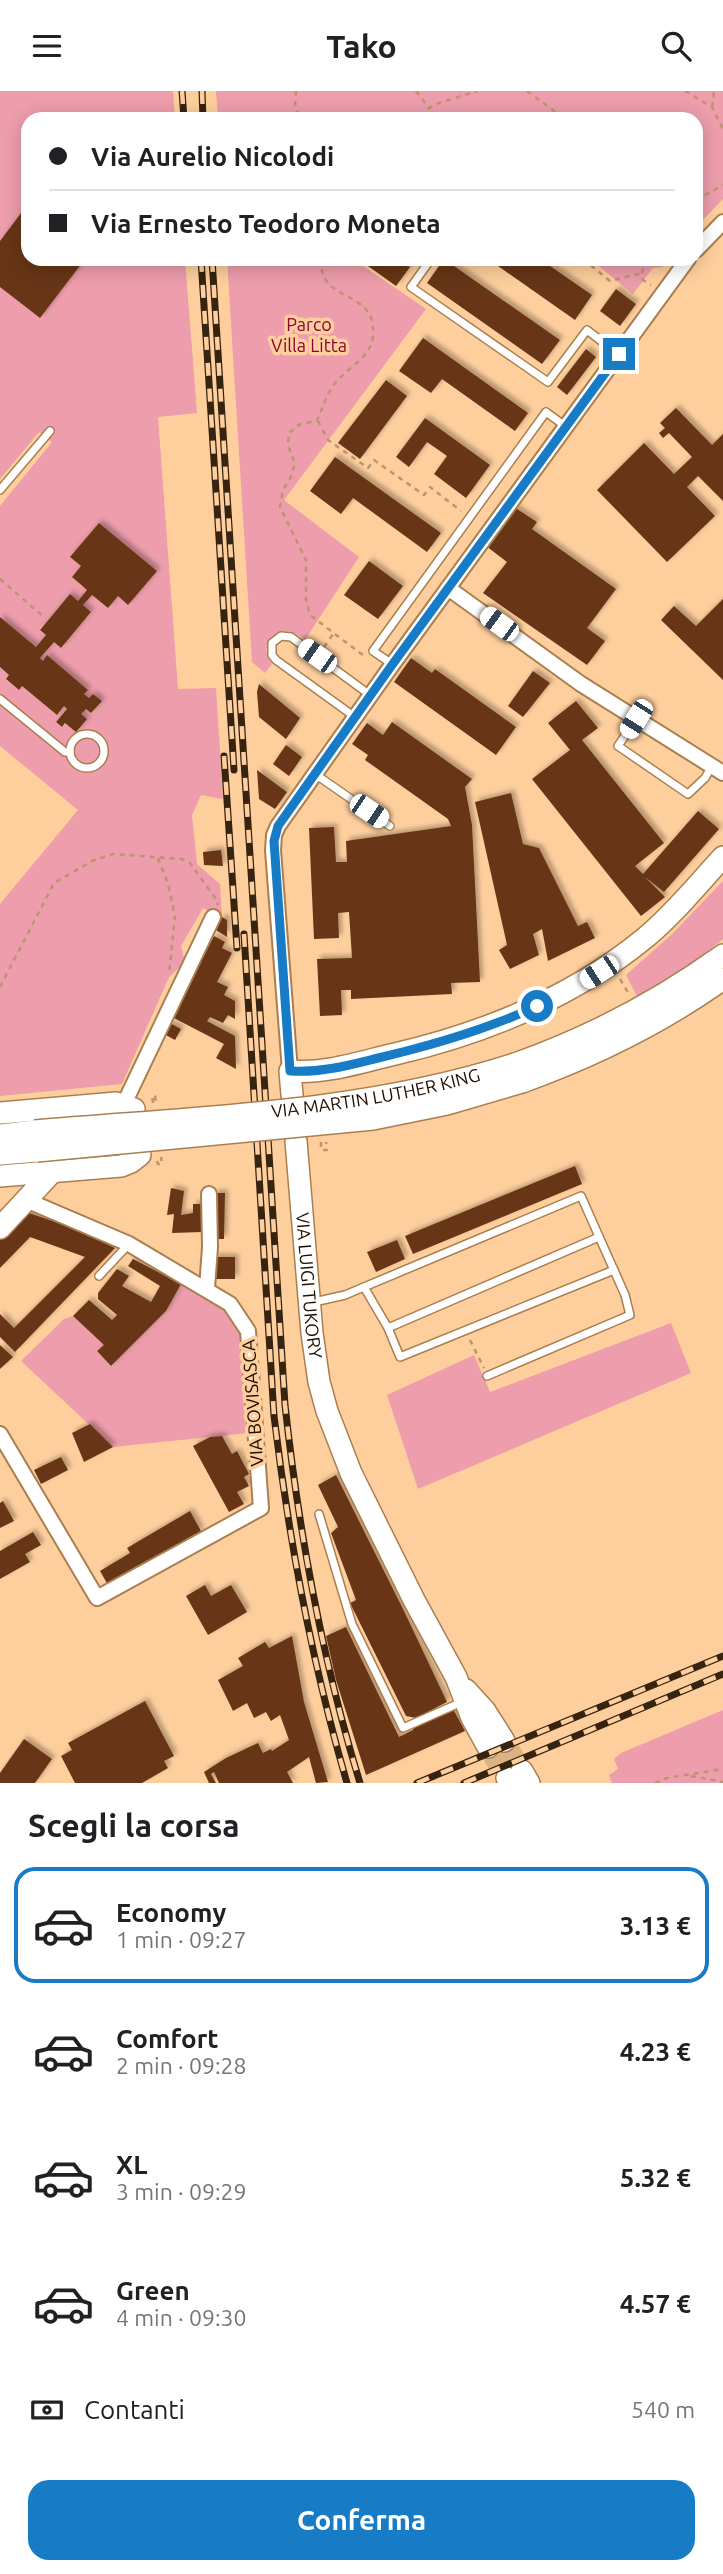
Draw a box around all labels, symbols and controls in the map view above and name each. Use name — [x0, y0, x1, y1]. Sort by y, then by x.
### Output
icon: menu — [28, 27, 66, 65]
icon: search — [657, 27, 695, 65]
text: Tako — [326, 28, 397, 64]
text: Via Aurelio Nicolodi — [91, 142, 334, 171]
text: Via Ernesto Teodoro Moneta — [91, 209, 441, 238]
park label: Parco Villa Litta — [271, 314, 347, 355]
route end — [603, 338, 635, 370]
car — [476, 603, 523, 645]
car — [294, 635, 341, 677]
car — [616, 696, 657, 742]
car — [346, 791, 393, 831]
car — [576, 952, 623, 992]
route start — [521, 990, 553, 1022]
street label: VIA MARTIN LUTHER KING — [270, 1064, 482, 1121]
street label: VIA LUIGI TUKORY — [293, 1211, 327, 1360]
street label: VIA BOVISASCA — [238, 1339, 266, 1467]
text: Scegli la corsa — [28, 1807, 240, 1843]
icon: car — [32, 1894, 95, 1957]
text: Economy — [116, 1898, 226, 1927]
text: 3.13 € — [620, 1911, 691, 1940]
text: 1 min · 09:27 — [116, 1927, 247, 1952]
icon: car — [32, 2020, 95, 2083]
text: Comfort — [116, 2024, 219, 2053]
text: 4.23 € — [620, 2037, 691, 2066]
text: 2 min · 09:28 — [116, 2053, 247, 2078]
icon: car — [32, 2146, 95, 2209]
text: XL — [116, 2150, 147, 2179]
text: 5.32 € — [620, 2163, 691, 2192]
text: 3 min · 09:29 — [116, 2179, 247, 2204]
icon: car — [32, 2272, 95, 2335]
text: Green — [116, 2276, 190, 2305]
text: 4.57 € — [620, 2289, 691, 2318]
text: 4 min · 09:30 — [116, 2305, 247, 2330]
icon: cash — [28, 2391, 66, 2429]
text: Contanti — [84, 2395, 185, 2424]
text: 540 m — [631, 2397, 695, 2422]
button: Conferma — [28, 2480, 695, 2560]

